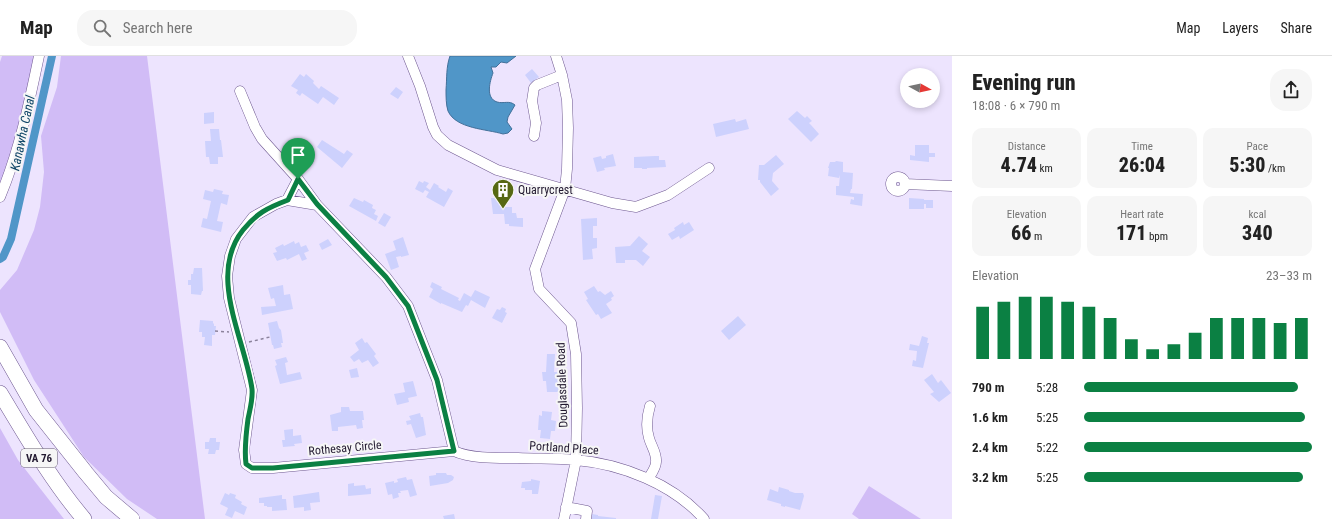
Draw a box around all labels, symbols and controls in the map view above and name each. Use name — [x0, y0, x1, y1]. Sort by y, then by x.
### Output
search box — [77, 10, 357, 46]
text: Map — [20, 16, 53, 39]
icon: search — [91, 17, 113, 39]
text: Search here — [123, 19, 193, 37]
text: Map — [1176, 20, 1200, 36]
text: Layers — [1222, 20, 1259, 36]
text: Share — [1281, 20, 1312, 36]
north arrow — [900, 68, 940, 108]
map controls — [900, 68, 940, 108]
button: share — [1270, 69, 1312, 111]
text: Evening run — [972, 70, 1076, 95]
water label: Kanawha Canal — [7, 93, 38, 172]
text: 18:08 · 6 × 790 m — [972, 98, 1060, 113]
pin — [281, 138, 315, 179]
text: Distance — [1008, 140, 1046, 153]
text: Time — [1131, 140, 1153, 153]
text: Pace — [1247, 140, 1268, 153]
icon: arrive — [287, 144, 309, 166]
text: 4.74 — [1001, 153, 1037, 177]
text: 26:04 — [1119, 153, 1165, 177]
text: 5:30 — [1229, 153, 1265, 177]
text: km — [1037, 162, 1053, 175]
text: /km — [1265, 162, 1285, 175]
building icon: Quarrycrest — [490, 177, 516, 210]
place label: Quarrycrest — [518, 183, 573, 197]
text: Elevation — [1007, 208, 1046, 221]
text: Heart rate — [1120, 208, 1164, 221]
text: kcal — [1248, 208, 1266, 221]
text: 66 — [1011, 221, 1031, 245]
text: 171 — [1116, 221, 1146, 245]
text: 340 — [1242, 221, 1273, 245]
text: m — [1031, 230, 1042, 243]
text: bpm — [1146, 230, 1168, 243]
text: Elevation — [972, 268, 1019, 283]
text: 23–33 m — [1266, 268, 1312, 283]
street label: Douglasdale Road — [554, 342, 570, 428]
text: 790 m — [972, 380, 1004, 395]
text: 5:28 — [1036, 380, 1058, 395]
text: 1.6 km — [972, 410, 1008, 425]
text: 5:25 — [1036, 410, 1058, 425]
street label: Rothesay Circle — [308, 438, 382, 458]
street label: Portland Place — [529, 439, 599, 457]
text: 2.4 km — [972, 440, 1008, 455]
text: 5:22 — [1036, 440, 1058, 455]
road number: VA 76 — [21, 449, 57, 467]
text: 3.2 km — [972, 470, 1008, 485]
text: 5:25 — [1036, 470, 1058, 485]

